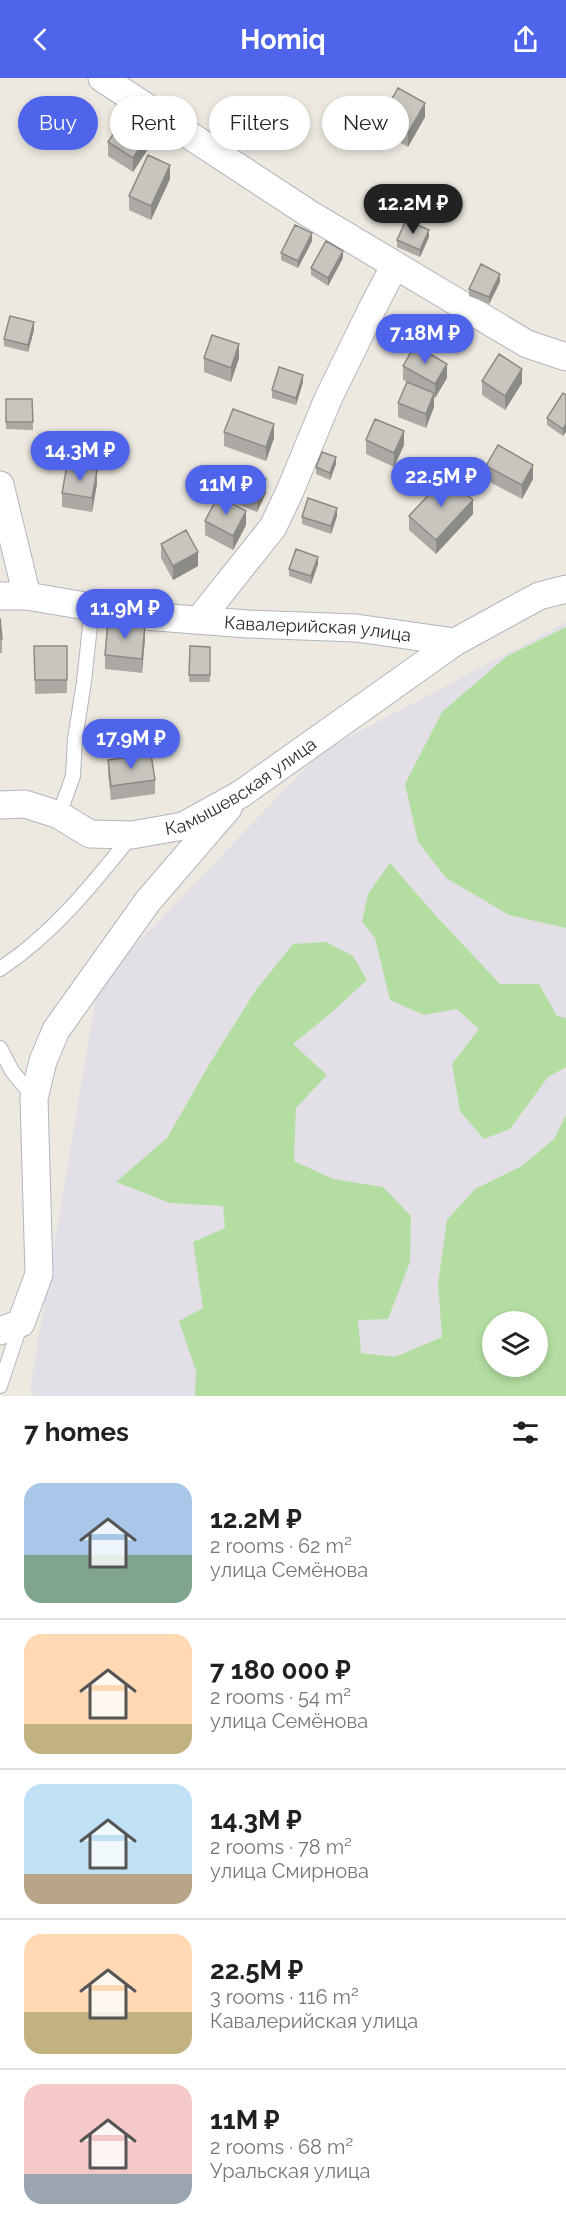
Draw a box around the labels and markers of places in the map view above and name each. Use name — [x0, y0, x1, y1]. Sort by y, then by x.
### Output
pin: 12.2M ₽ — [358, 184, 468, 235]
pin: 7.18M ₽ — [370, 314, 480, 365]
pin: 14.3M ₽ — [25, 431, 135, 482]
pin: 22.5M ₽ — [386, 457, 496, 508]
pin: 11M ₽ — [184, 465, 268, 516]
pin: 11.9M ₽ — [70, 589, 180, 640]
pin: 17.9M ₽ — [76, 719, 186, 770]

